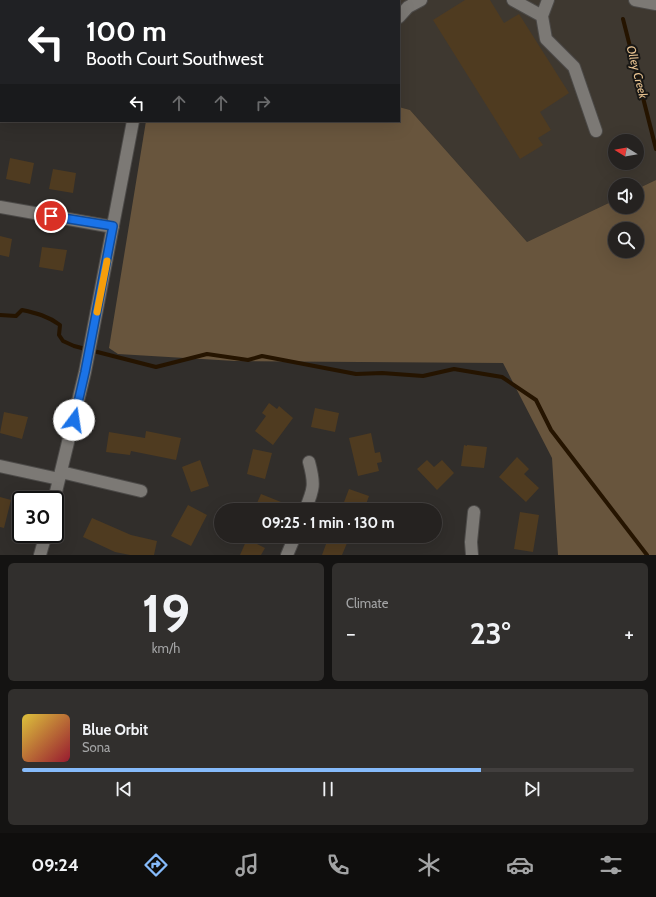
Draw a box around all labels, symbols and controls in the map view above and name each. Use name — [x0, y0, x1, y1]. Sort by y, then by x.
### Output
text: 100 m — [86, 14, 167, 48]
icon: left — [20, 16, 72, 68]
water label: Olley Creek — [624, 44, 651, 101]
text: Booth Court Southwest — [86, 48, 263, 70]
icon: left — [126, 92, 148, 114]
icon: ahead — [168, 92, 190, 114]
icon: ahead — [210, 92, 232, 114]
icon: right — [252, 92, 274, 114]
north arrow — [608, 134, 644, 170]
map controls — [608, 134, 644, 258]
button: sound — [608, 178, 644, 214]
pin — [34, 199, 68, 233]
icon: arrive — [40, 205, 62, 227]
button: search — [608, 222, 644, 258]
position arrow — [53, 399, 95, 441]
speed limit sign: 30 — [12, 491, 64, 543]
text: 09:25 · 1 min · 130 m — [261, 514, 395, 532]
text: 19 — [142, 582, 190, 645]
text: Climate — [346, 595, 388, 611]
text: 23° — [470, 615, 510, 652]
text: − — [346, 620, 356, 647]
text: + — [624, 620, 634, 647]
text: km/h — [152, 640, 180, 656]
text: Blue Orbit — [82, 721, 148, 739]
text: Sona — [82, 739, 110, 755]
icon: previous — [113, 778, 135, 800]
icon: pause — [317, 778, 339, 800]
icon: next — [521, 778, 543, 800]
icon: directions — [142, 851, 170, 879]
icon: music — [233, 851, 261, 879]
icon: phone — [324, 851, 352, 879]
icon: climate — [415, 851, 443, 879]
icon: car — [506, 851, 534, 879]
icon: filters — [597, 851, 625, 879]
text: 09:24 — [31, 854, 79, 876]

